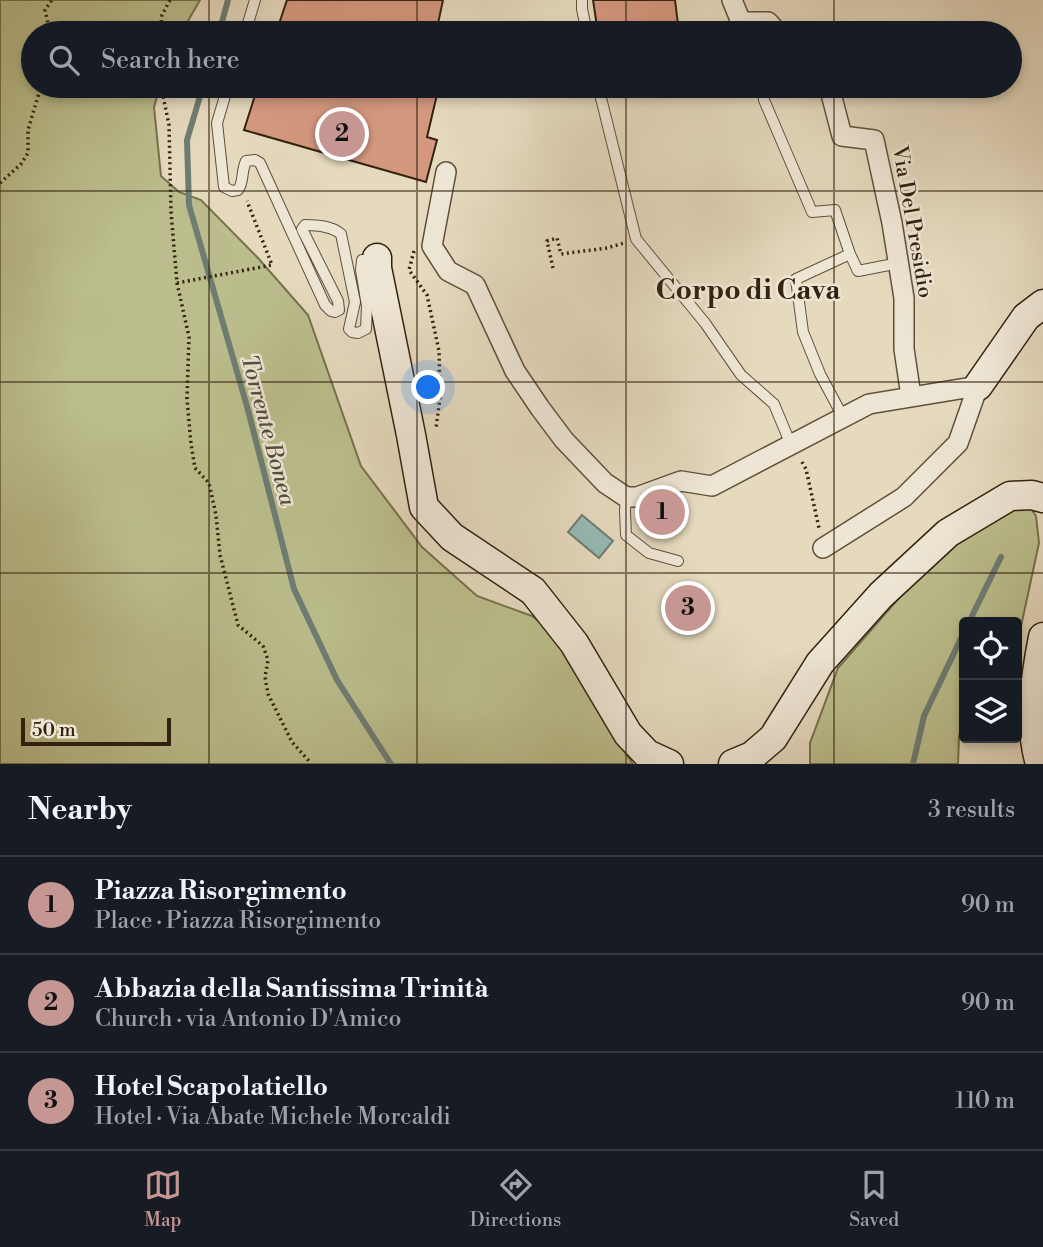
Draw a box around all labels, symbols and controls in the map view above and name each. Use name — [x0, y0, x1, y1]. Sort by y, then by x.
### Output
search box — [21, 21, 1022, 98]
icon: search — [45, 41, 83, 79]
text: Search here — [101, 44, 240, 76]
pin: 2 — [319, 108, 365, 160]
street label: Via Del Presidio — [886, 143, 938, 300]
district label: Corpo di Cava — [656, 273, 841, 308]
water label: Torrente Bonea — [234, 351, 302, 509]
your location — [411, 370, 445, 404]
pin: 1 — [639, 486, 685, 538]
pin: 3 — [665, 582, 711, 634]
map controls — [959, 617, 1022, 743]
button: locate — [959, 617, 1022, 680]
button: layers — [959, 680, 1022, 743]
scale bar — [21, 715, 172, 747]
text: 50 m — [32, 718, 76, 742]
text: Nearby — [28, 791, 132, 829]
text: 3 results — [928, 796, 1015, 824]
text: Piazza Risorgimento — [95, 875, 347, 907]
text: 1 — [45, 891, 57, 919]
text: 90 m — [961, 891, 1015, 919]
text: Place · Piazza Risorgimento — [95, 907, 381, 935]
text: Abbazia della Santissima Trinità — [95, 973, 489, 1005]
text: 2 — [44, 989, 58, 1017]
text: 90 m — [961, 989, 1015, 1017]
text: Church · via Antonio D'Amico — [95, 1005, 401, 1033]
text: Hotel Scapolatiello — [95, 1071, 328, 1103]
text: 3 — [44, 1087, 58, 1115]
text: 110 m — [955, 1087, 1015, 1115]
text: Hotel · Via Abate Michele Morcaldi — [95, 1103, 451, 1131]
tab: Map — [144, 1166, 182, 1232]
tab: Directions — [470, 1166, 561, 1232]
tab: Saved — [849, 1166, 899, 1232]

